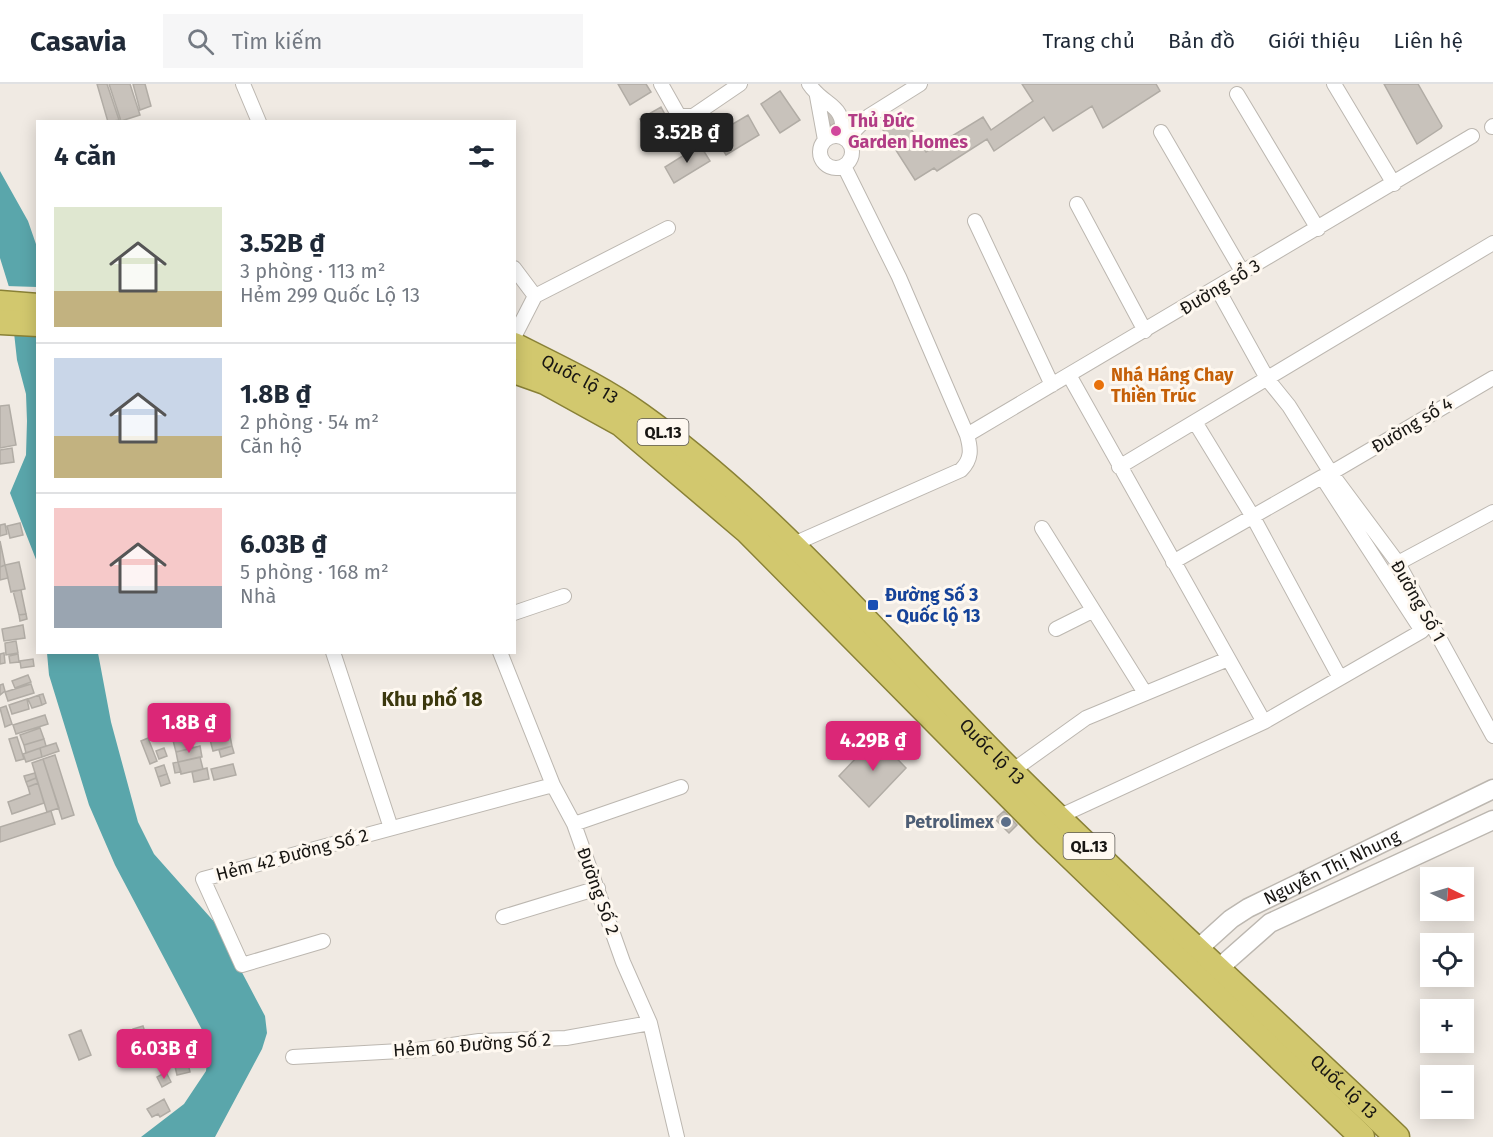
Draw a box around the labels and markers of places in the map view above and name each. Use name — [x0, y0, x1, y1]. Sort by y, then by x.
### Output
place label: Thủ Đức Garden Homes — [848, 110, 968, 153]
pin: 3.52B ₫ — [632, 113, 742, 164]
marker: Thủ Đức Garden Homes — [829, 124, 843, 138]
place label: Nhá Háng Chay Thiền Trúc — [1111, 364, 1234, 407]
marker: Nhá Háng Chay Thiền Trúc — [1092, 378, 1106, 392]
place label: Đường Số 3 - Quốc lộ 13 — [885, 583, 980, 627]
marker: Đường Số 3 - Quốc lộ 13 — [866, 598, 880, 612]
pin: 1.8B ₫ — [140, 703, 238, 754]
pin: 4.29B ₫ — [818, 721, 928, 772]
place label: Petrolimex — [905, 811, 995, 833]
marker: Petrolimex — [999, 815, 1013, 829]
pin: 6.03B ₫ — [109, 1029, 219, 1080]

